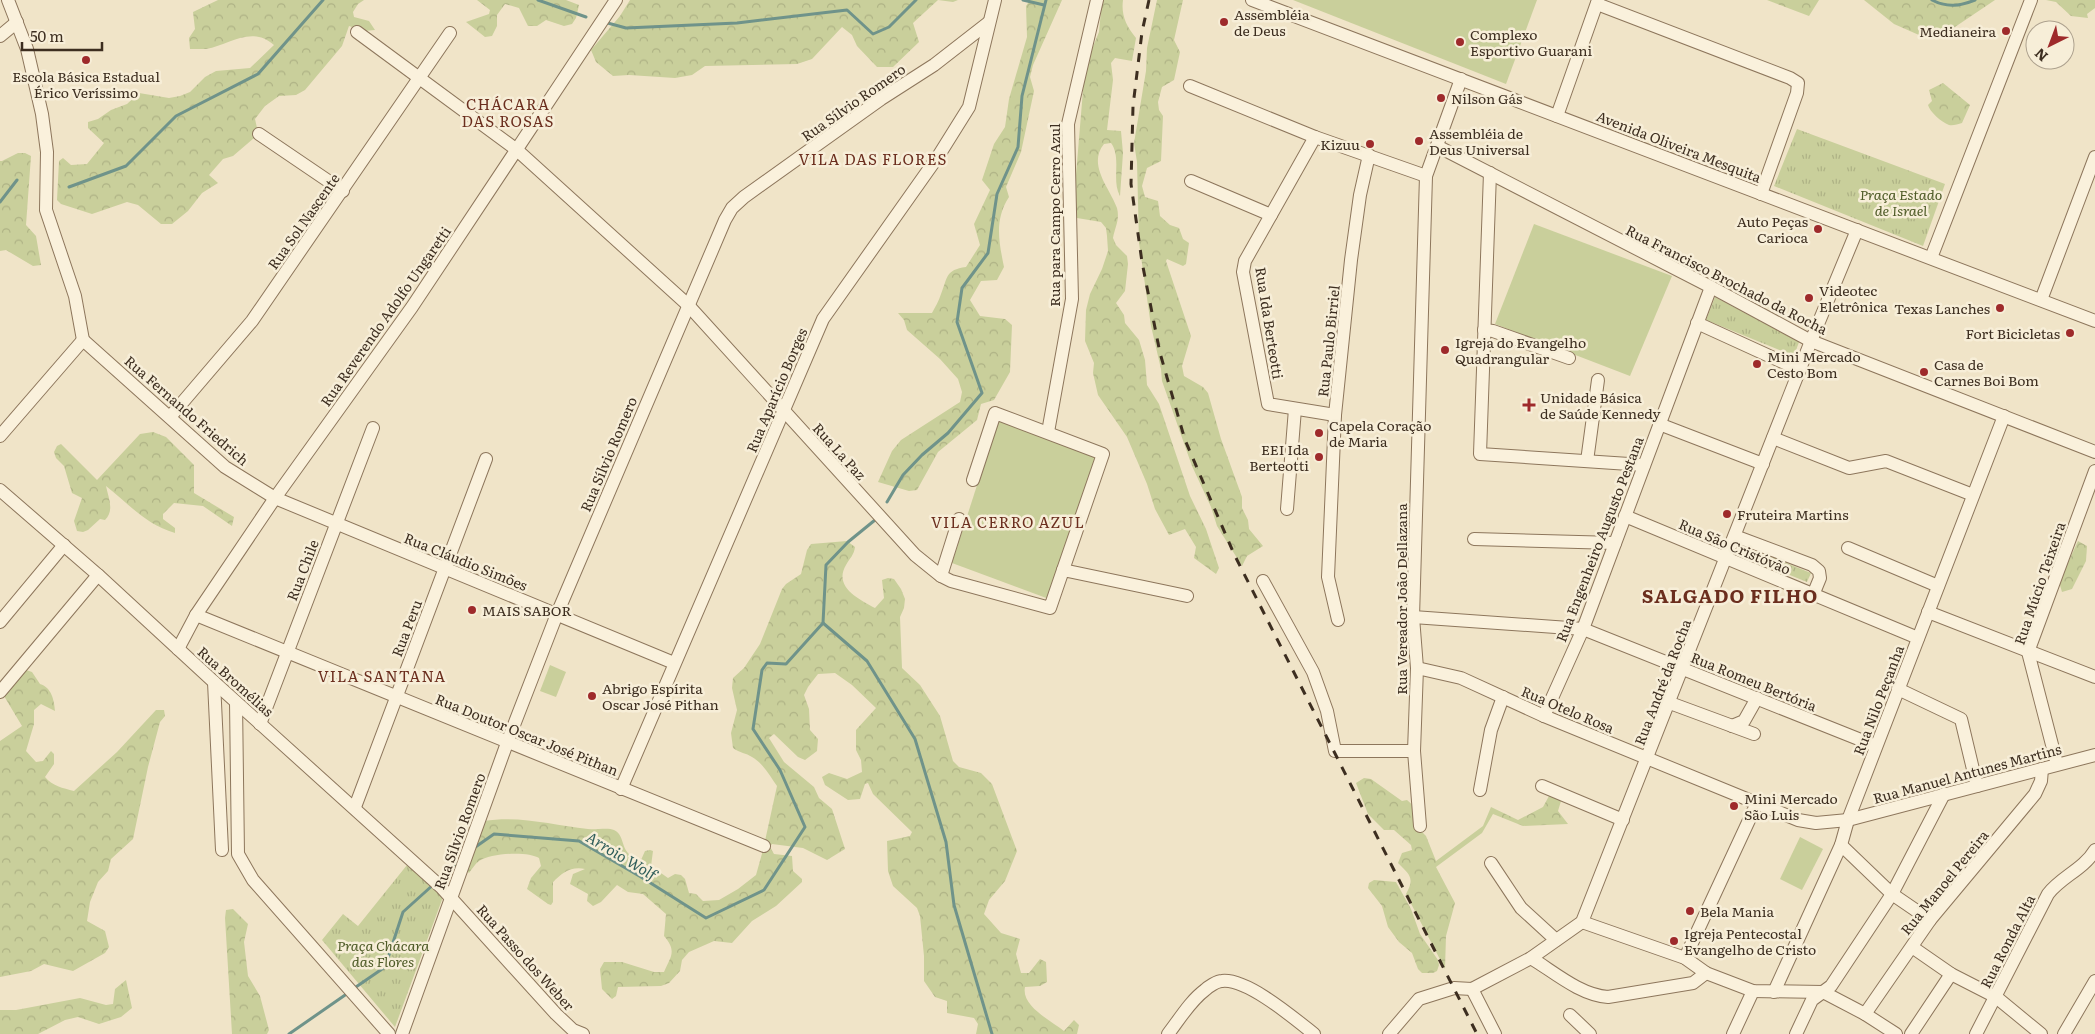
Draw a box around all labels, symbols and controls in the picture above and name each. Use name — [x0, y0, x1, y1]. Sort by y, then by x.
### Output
place label: Assembléia de Deus — [1234, 4, 1310, 40]
marker: Assembléia de Deus — [1218, 16, 1230, 28]
scale bar — [22, 20, 102, 52]
north arrow — [2025, 20, 2075, 70]
place label: Medianeira — [1919, 21, 1996, 41]
text: 50 m — [30, 24, 64, 47]
place label: Complexo Esportivo Guarani — [1470, 24, 1593, 60]
marker: Medianeira — [2000, 25, 2012, 37]
marker: Complexo Esportivo Guarani — [1454, 36, 1466, 48]
text: N — [2029, 44, 2052, 67]
marker: Escola Básica Estadual Érico Veríssimo — [80, 54, 92, 66]
street label: Rua Sílvio Romero — [797, 59, 909, 145]
place label: Escola Básica Estadual Érico Veríssimo — [12, 66, 160, 102]
place label: Nilson Gás — [1451, 88, 1522, 108]
district label: CHÁCARA DAS ROSAS — [461, 92, 555, 132]
marker: Nilson Gás — [1435, 92, 1447, 104]
street label: Avenida Oliveira Mesquita — [1594, 105, 1765, 187]
street label: Rua para Campo Cerro Azul — [1044, 123, 1064, 307]
place label: Assembléia de Deus Universal — [1429, 123, 1530, 159]
place label: Kizuu — [1320, 134, 1360, 154]
marker: Assembléia de Deus Universal — [1413, 135, 1425, 147]
marker: Kizuu — [1364, 138, 1376, 150]
district label: VILA DAS FLORES — [799, 147, 947, 170]
street label: Rua Sol Nascente — [262, 169, 344, 273]
park label: Praça Estado de Israel — [1860, 184, 1942, 220]
place label: Auto Peças Carioca — [1737, 211, 1808, 247]
street label: Rua Francisco Brochado da Rocha — [1623, 219, 1832, 339]
street label: Rua Reverendo Adolfo Ungaretti — [315, 222, 455, 410]
marker: Auto Peças Carioca — [1812, 223, 1824, 235]
street label: Rua Ida Berteotti — [1251, 266, 1289, 381]
place label: Videotec Eletrônica — [1819, 280, 1888, 316]
street label: Rua Paulo Birriel — [1312, 284, 1344, 398]
marker: Videotec Eletrônica — [1803, 292, 1815, 304]
place label: Texas Lanches — [1894, 298, 1990, 318]
marker: Texas Lanches — [1994, 302, 2006, 314]
place label: Fort Bicicletas — [1966, 323, 2060, 343]
street label: Rua Aparício Borges — [741, 325, 811, 455]
marker: Fort Bicicletas — [2064, 327, 2076, 339]
place label: Igreja do Evangelho Quadrangular — [1455, 332, 1586, 368]
marker: Igreja do Evangelho Quadrangular — [1439, 344, 1451, 356]
place label: Mini Mercado Cesto Bom — [1767, 346, 1861, 382]
street label: Rua Fernando Friedrich — [121, 350, 253, 470]
place label: Casa de Carnes Boi Bom — [1934, 354, 2039, 390]
marker: Mini Mercado Cesto Bom — [1751, 358, 1763, 370]
marker: Casa de Carnes Boi Bom — [1918, 366, 1930, 378]
place label: Unidade Básica de Saúde Kennedy — [1540, 387, 1661, 423]
street label: Rua Sílvio Romero — [575, 393, 641, 515]
marker: Unidade Básica de Saúde Kennedy — [1522, 398, 1536, 412]
place label: Capela Coração de Maria — [1329, 415, 1431, 451]
street label: Rua La Paz — [809, 418, 871, 484]
marker: Capela Coração de Maria — [1313, 427, 1325, 439]
street label: Rua Engenheiro Augusto Pestana — [1550, 433, 1648, 645]
place label: EEI Ida Berteotti — [1249, 439, 1309, 475]
marker: EEI Ida Berteotti — [1313, 451, 1325, 463]
street label: Rua Vereador João Dellazana — [1391, 503, 1411, 695]
place label: Fruteira Martins — [1737, 504, 1848, 524]
marker: Fruteira Martins — [1721, 508, 1733, 520]
district label: VILA CERRO AZUL — [931, 510, 1085, 533]
street label: Rua São Cristóvão — [1676, 513, 1794, 579]
street label: Rua Múcio Teixeira — [2009, 518, 2070, 647]
street label: Rua Cláudio Simões — [401, 527, 531, 595]
street label: Rua Chile — [281, 536, 323, 604]
district label: SALGADO FILHO — [1642, 581, 1818, 609]
street label: Rua Peru — [386, 596, 426, 659]
place label: MAIS SABOR — [482, 600, 572, 620]
marker: MAIS SABOR — [466, 604, 478, 616]
street label: Rua André da Rocha — [1629, 616, 1695, 748]
street label: Rua Bromélias — [194, 641, 278, 721]
street label: Rua Nilo Peçanha — [1848, 642, 1908, 758]
street label: Rua Romeu Bertória — [1688, 647, 1820, 716]
district label: VILA SANTANA — [318, 664, 446, 687]
place label: Abrigo Espírita Oscar José Pithan — [602, 678, 719, 714]
street label: Rua Otelo Rosa — [1518, 680, 1618, 738]
street label: Rua Doutor Oscar José Pithan — [432, 688, 622, 780]
marker: Abrigo Espírita Oscar José Pithan — [586, 690, 598, 702]
street label: Rua Manuel Antunes Martins — [1871, 738, 2063, 808]
street label: Rua Sílvio Romero — [429, 770, 489, 892]
place label: Mini Mercado São Luis — [1744, 788, 1838, 824]
marker: Mini Mercado São Luis — [1728, 800, 1740, 812]
water label: Arroio Wolf — [582, 825, 664, 886]
street label: Rua Manoel Pereira — [1895, 825, 1993, 939]
street label: Rua Ronda Alta — [1975, 890, 2039, 991]
street label: Rua Passo dos Weber — [473, 899, 579, 1015]
place label: Bela Mania — [1700, 901, 1774, 921]
marker: Bela Mania — [1684, 905, 1696, 917]
place label: Igreja Pentecostal Evangelho de Cristo — [1684, 923, 1816, 959]
park label: Praça Chácara das Flores — [337, 935, 429, 971]
marker: Igreja Pentecostal Evangelho de Cristo — [1668, 935, 1680, 947]

